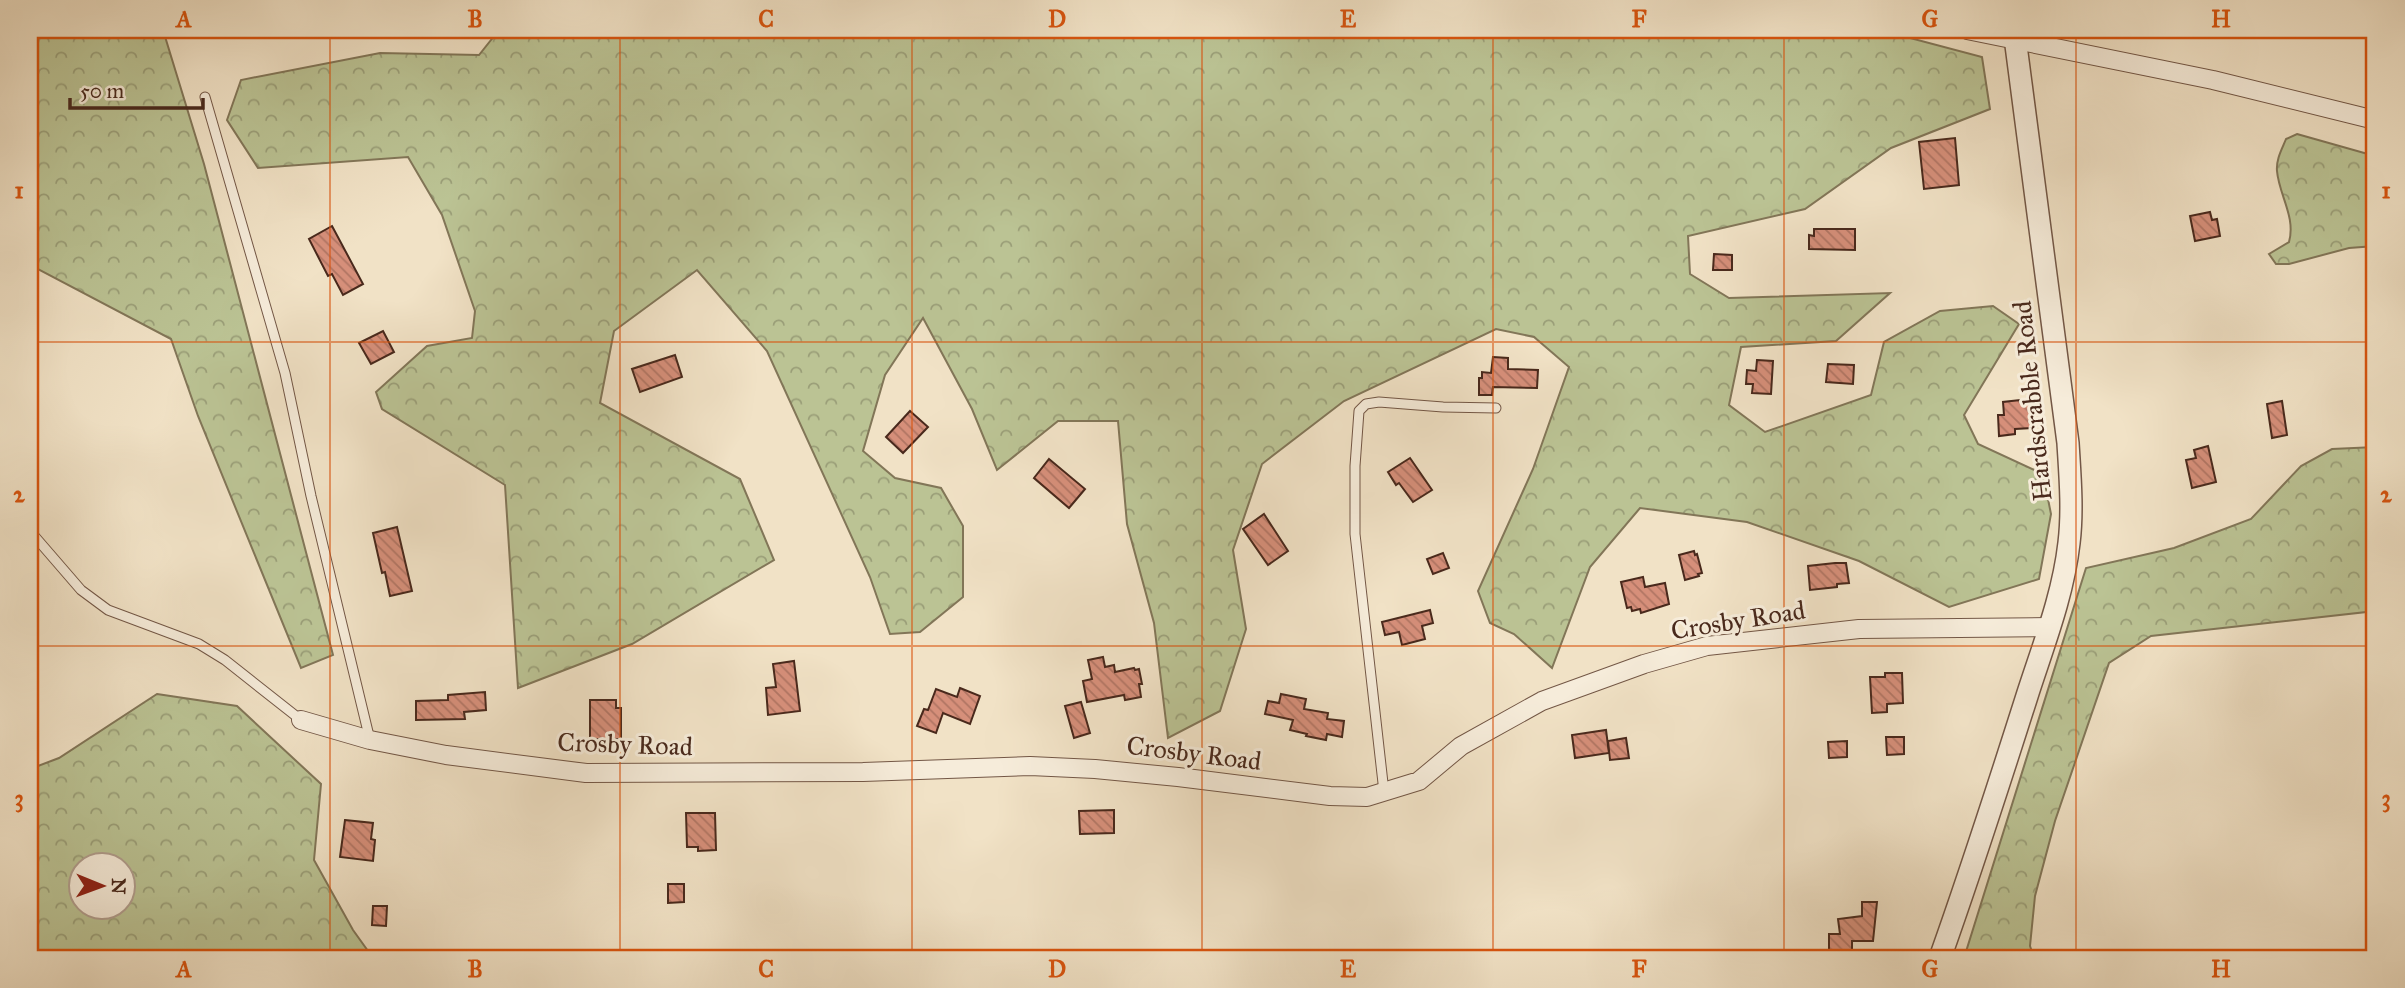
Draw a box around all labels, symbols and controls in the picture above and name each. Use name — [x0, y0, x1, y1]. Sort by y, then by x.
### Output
text: A — [174, 5, 192, 33]
text: B — [467, 5, 483, 33]
text: C — [758, 5, 774, 33]
text: D — [1048, 5, 1066, 33]
text: E — [1340, 5, 1357, 33]
text: F — [1631, 5, 1647, 33]
text: G — [1922, 5, 1939, 33]
text: H — [2211, 5, 2231, 33]
scale bar — [70, 66, 203, 110]
text: 50 m — [80, 78, 125, 104]
text: 1 — [14, 176, 24, 204]
text: 1 — [2381, 176, 2391, 204]
street label: Hardscrabble Road — [2006, 299, 2058, 503]
text: 2 — [13, 480, 25, 508]
text: 2 — [2380, 480, 2392, 508]
street label: Crosby Road — [1669, 594, 1807, 646]
street label: Crosby Road — [557, 726, 693, 762]
street label: Crosby Road — [1125, 729, 1263, 777]
text: 3 — [14, 784, 24, 813]
text: 3 — [2381, 784, 2391, 813]
north arrow — [66, 852, 136, 922]
text: N — [107, 878, 130, 895]
text: A — [174, 955, 192, 983]
text: B — [467, 955, 483, 983]
text: C — [758, 955, 774, 983]
text: D — [1048, 955, 1066, 983]
text: E — [1340, 955, 1357, 983]
text: F — [1631, 955, 1647, 983]
text: G — [1922, 955, 1939, 983]
text: H — [2211, 955, 2231, 983]

